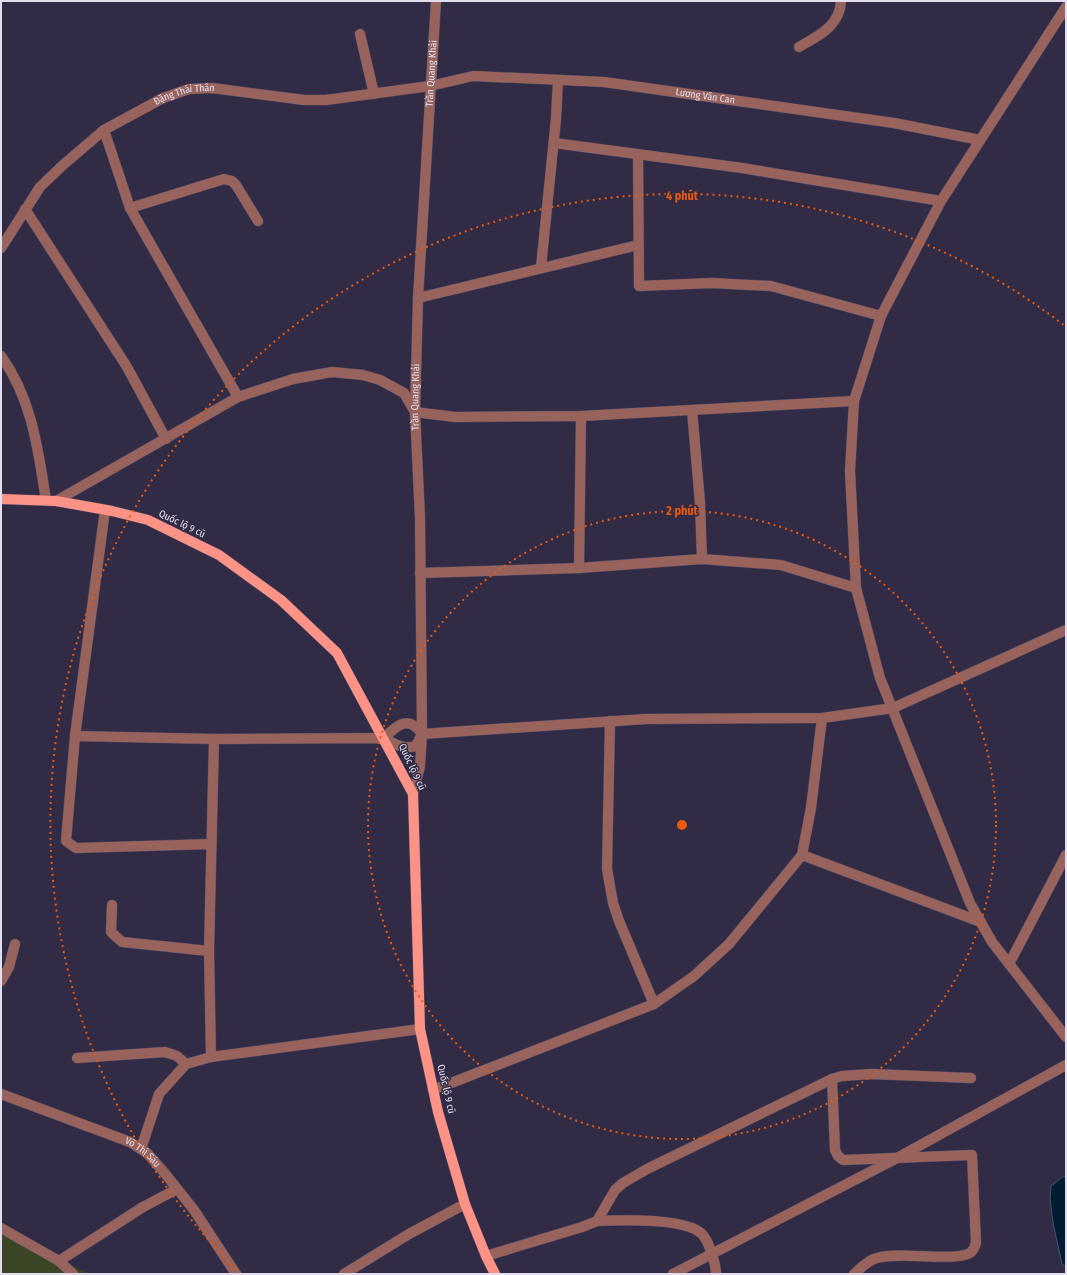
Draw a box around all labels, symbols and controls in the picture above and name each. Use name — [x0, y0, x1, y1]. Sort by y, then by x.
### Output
street label: Trần Quang Khải — [423, 40, 440, 107]
street label: Đặng Thái Thân — [152, 82, 215, 108]
street label: Lương Văn Can — [675, 86, 736, 106]
text: 4 phút — [666, 189, 699, 203]
street label: Trần Quang Khải — [408, 363, 422, 431]
text: 2 phút — [665, 504, 698, 518]
street label: Quốc lộ 9 cũ — [157, 507, 208, 540]
street label: Quốc lộ 9 cũ — [396, 741, 429, 792]
centre of rings — [675, 818, 689, 832]
street label: Quốc lộ 9 cũ — [435, 1063, 458, 1115]
street label: Võ Thị Sáu — [123, 1135, 163, 1170]

